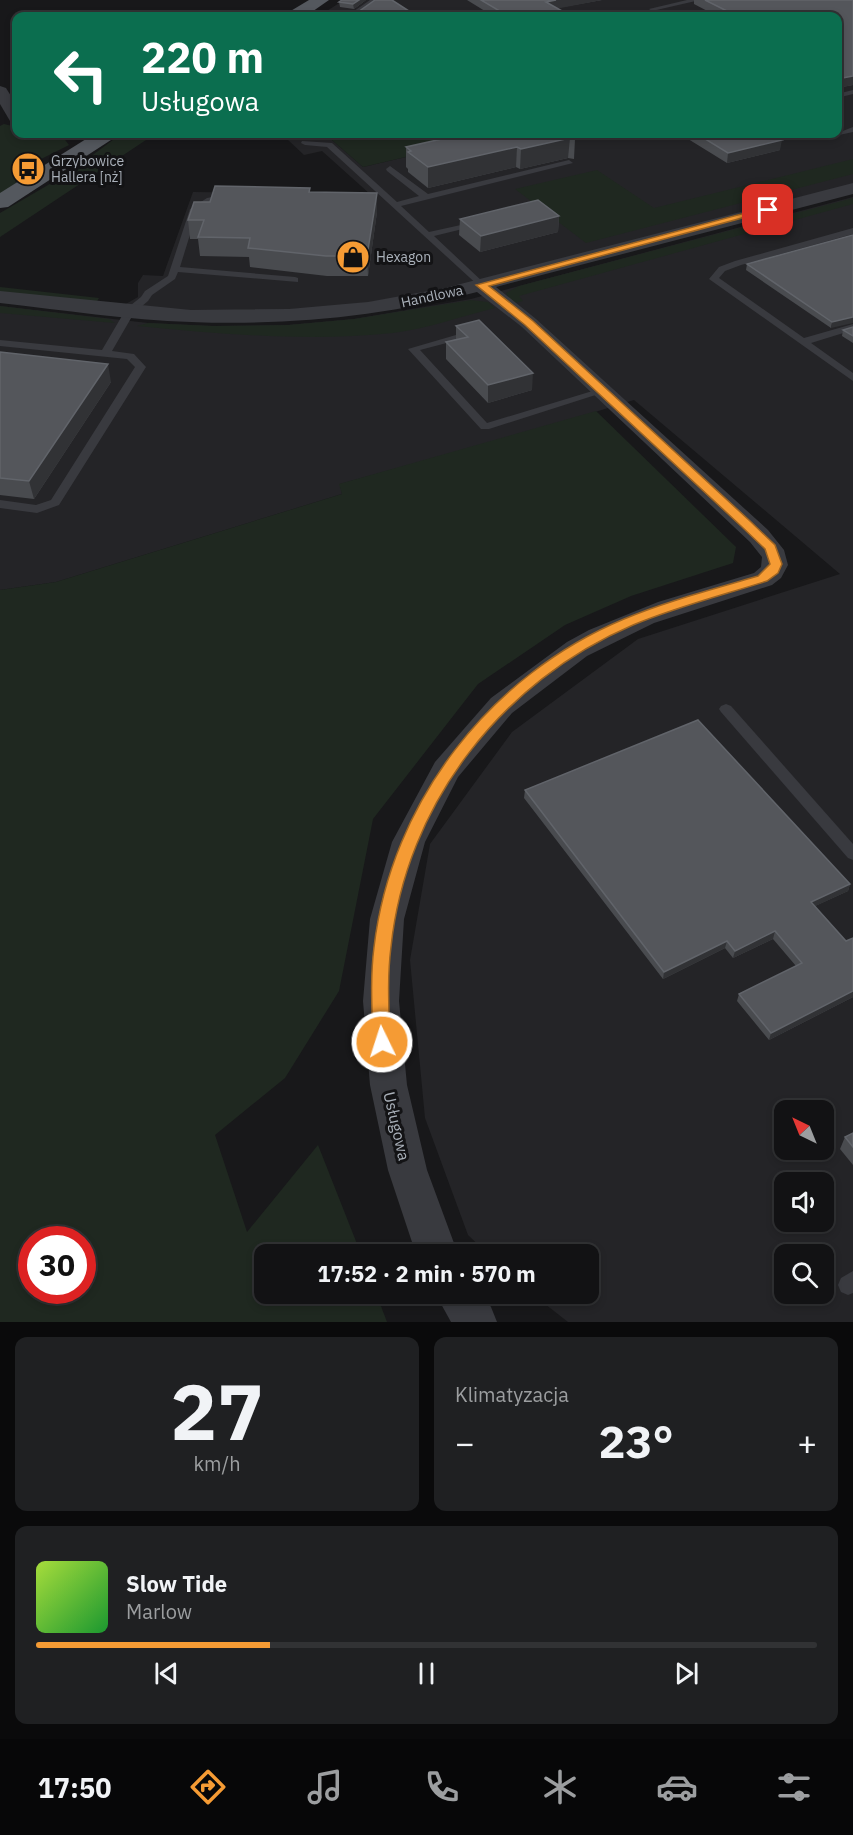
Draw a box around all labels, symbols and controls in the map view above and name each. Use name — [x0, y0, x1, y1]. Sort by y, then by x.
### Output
text: 220 m — [141, 30, 264, 85]
icon: left — [42, 36, 120, 114]
text: Usługowa — [141, 83, 259, 118]
bus stop icon: Grzybowice Hallera [nż] — [10, 151, 46, 187]
place label: Grzybowice Hallera [nż] — [51, 152, 124, 186]
pin — [742, 184, 793, 235]
icon: arrive — [751, 193, 784, 226]
shop icon: Hexagon — [335, 239, 371, 275]
place label: Hexagon — [376, 248, 431, 266]
street label: Handlowa — [399, 281, 465, 311]
position arrow — [350, 1010, 414, 1074]
street label: Usługowa — [379, 1090, 415, 1163]
north arrow — [774, 1100, 834, 1160]
map controls — [774, 1100, 834, 1304]
button: sound — [774, 1172, 834, 1232]
speed limit sign: 30 — [18, 1226, 96, 1304]
button: search — [774, 1244, 834, 1304]
text: 17:52 · 2 min · 570 m — [317, 1259, 536, 1288]
text: 27 — [170, 1360, 264, 1461]
text: Klimatyzacja — [455, 1381, 569, 1408]
text: 23° — [598, 1412, 674, 1470]
text: − — [455, 1421, 475, 1464]
text: + — [797, 1421, 817, 1464]
text: km/h — [193, 1450, 241, 1477]
text: Slow Tide — [126, 1569, 227, 1598]
text: Marlow — [126, 1598, 192, 1625]
icon: previous — [150, 1657, 183, 1690]
icon: pause — [410, 1657, 443, 1690]
icon: next — [670, 1657, 703, 1690]
icon: directions — [187, 1766, 229, 1808]
icon: music — [304, 1766, 346, 1808]
icon: phone — [421, 1766, 463, 1808]
icon: climate — [539, 1766, 581, 1808]
icon: car — [656, 1766, 698, 1808]
icon: filters — [773, 1766, 815, 1808]
text: 17:50 — [38, 1770, 111, 1805]

